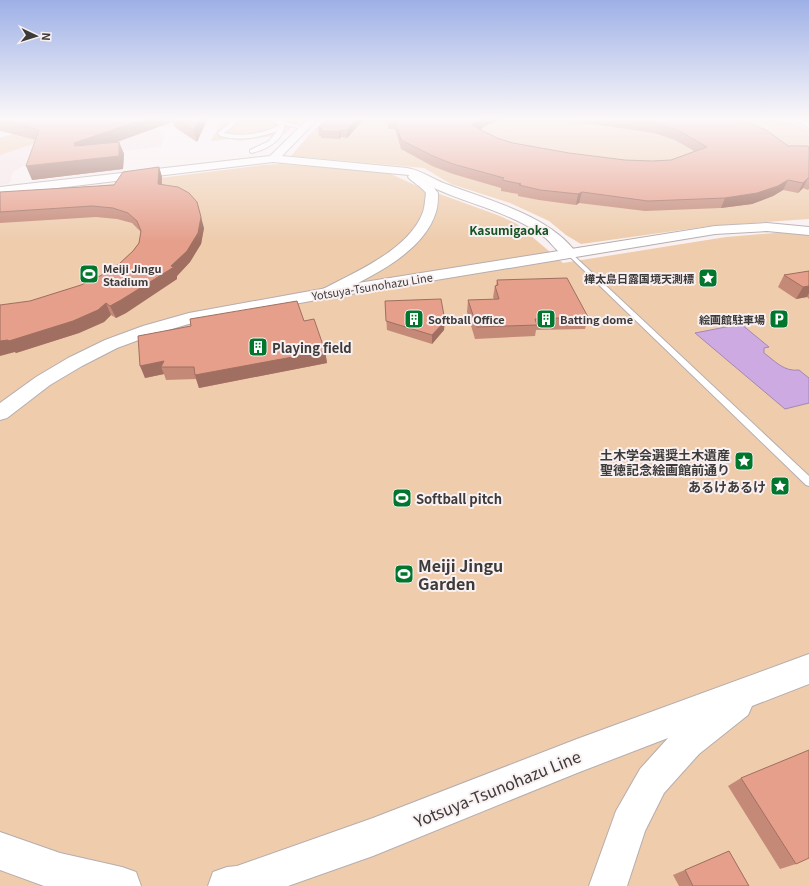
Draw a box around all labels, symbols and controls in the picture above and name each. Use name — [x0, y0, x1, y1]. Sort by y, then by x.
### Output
north arrow — [16, 16, 56, 56]
text: N — [39, 32, 55, 41]
district label: Kasumigaoka — [469, 221, 549, 238]
place label: Meiji Jingu Stadium — [103, 260, 162, 289]
sports icon: Meiji Jingu Stadium — [78, 263, 100, 285]
place icon: 樺太島日露国境天測標 — [697, 267, 719, 289]
street label: Yotsuya-Tsunohazu Line — [309, 269, 434, 304]
place label: 樺太島日露国境天測標 — [584, 270, 694, 286]
building icon: Softball Office — [403, 308, 425, 330]
building icon: Batting dome — [535, 308, 557, 330]
parking icon: 絵画館駐車場 — [768, 308, 790, 330]
place label: Softball Office — [428, 311, 505, 327]
place label: Batting dome — [560, 311, 633, 327]
place label: 絵画館駐車場 — [699, 311, 765, 327]
building icon: Playing field — [247, 336, 269, 358]
place label: Playing field — [272, 338, 352, 357]
place label: 土木学会選奨土木遺産 聖徳記念絵画館前通り — [600, 445, 730, 479]
place icon: 土木学会選奨土木遺産 聖徳記念絵画館前通り — [733, 450, 755, 472]
place icon: あるけあるけ — [769, 475, 791, 497]
place label: あるけあるけ — [688, 477, 766, 496]
sports icon: Softball pitch — [391, 487, 413, 509]
place label: Softball pitch — [416, 489, 502, 508]
place label: Meiji Jingu Garden — [418, 553, 503, 595]
sports icon: Meiji Jingu Garden — [393, 563, 415, 585]
street label: Yotsuya-Tsunohazu Line — [409, 743, 584, 833]

